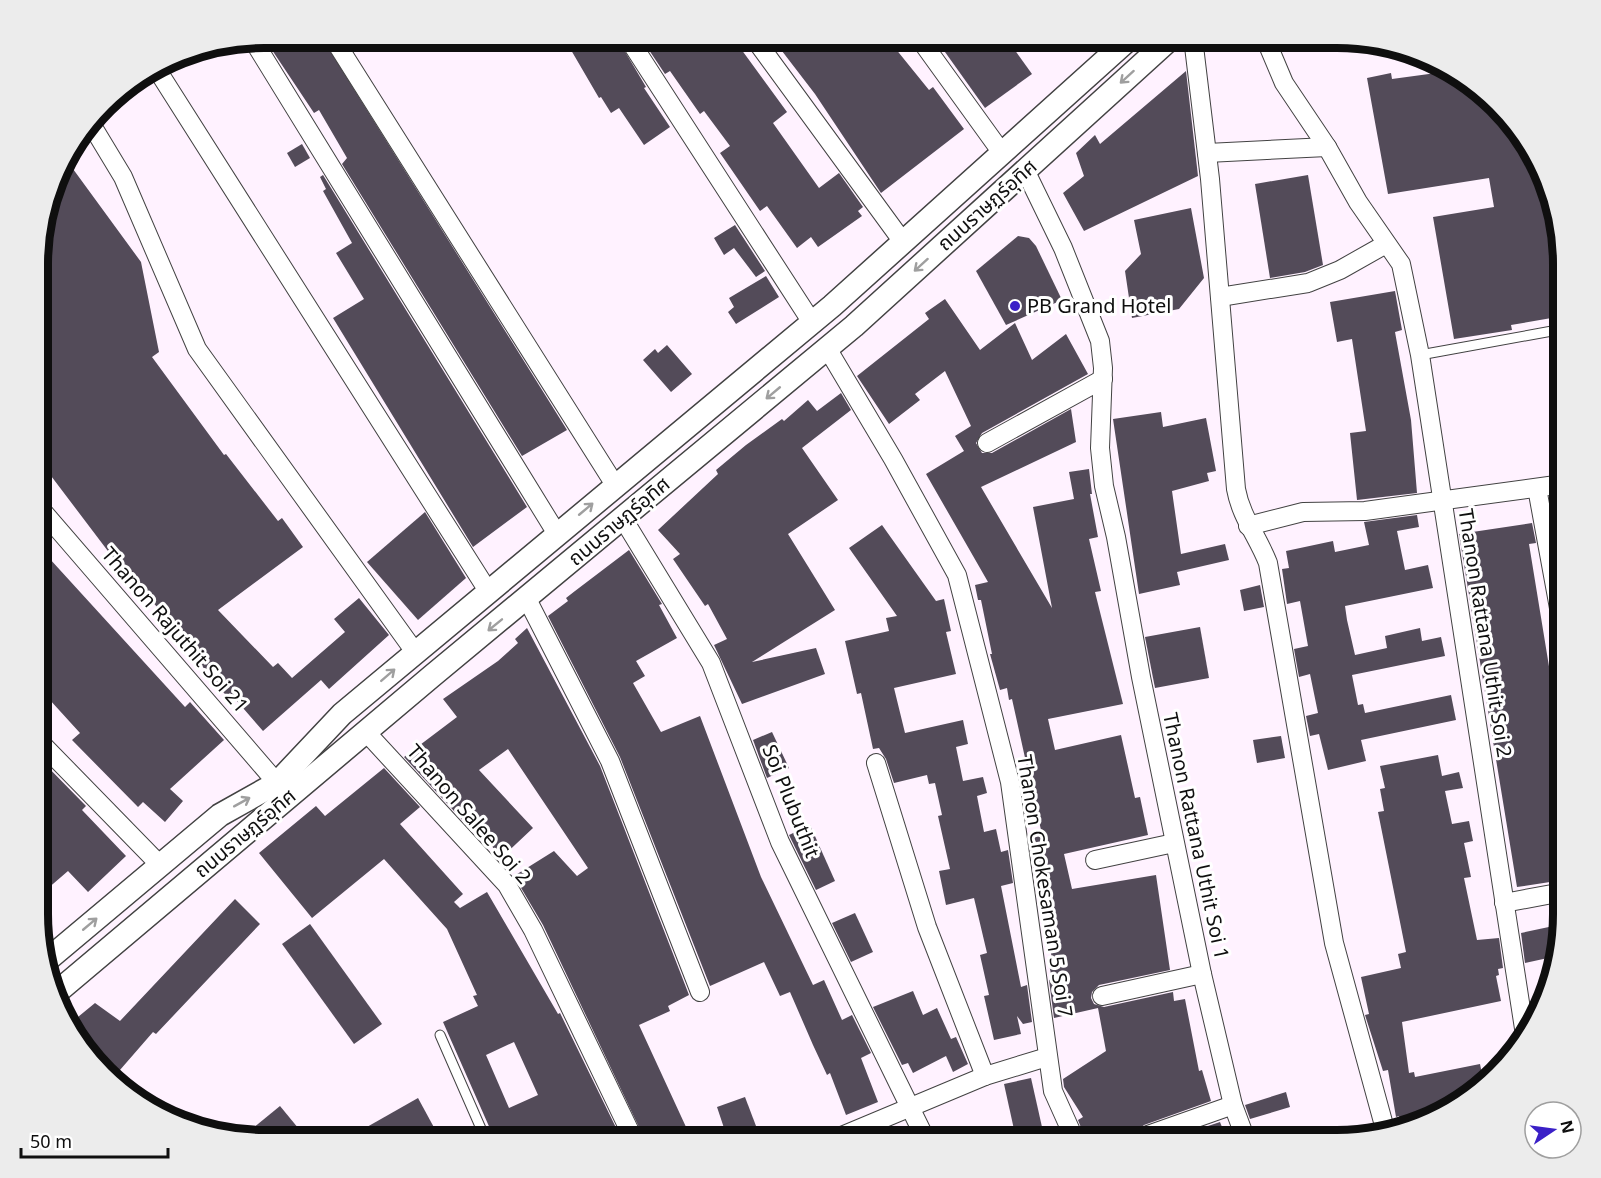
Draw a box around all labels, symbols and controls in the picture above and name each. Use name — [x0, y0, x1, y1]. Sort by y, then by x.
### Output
one-way arrow — [1120, 70, 1135, 84]
street label: ถนนราษฏร์อุทิศ — [931, 153, 1044, 259]
one-way arrow — [914, 258, 929, 272]
place label: PB Grand Hotel — [1027, 292, 1171, 322]
marker: PB Grand Hotel — [1008, 299, 1022, 313]
one-way arrow — [766, 386, 782, 399]
street label: ถนนราษฏร์อุทิศ — [562, 470, 677, 574]
one-way arrow — [578, 502, 593, 516]
street label: Thanon Rattana Uthit Soi 2 — [1450, 507, 1518, 760]
street label: Thanon Rajuthit Soi 21 — [94, 541, 255, 720]
one-way arrow — [488, 618, 503, 632]
one-way arrow — [380, 668, 395, 682]
street label: Thanon Rattana Uthit Soi 1 — [1154, 710, 1236, 962]
street label: Thanon Salee Soi 2 — [399, 738, 538, 891]
street label: Soi Plubuthit — [754, 740, 826, 862]
street label: Thanon Chokesaman 5 Soi 7 — [1008, 753, 1080, 1020]
street label: ถนนราษฏร์อุทิศ — [188, 782, 303, 886]
one-way arrow — [233, 796, 251, 807]
one-way arrow — [82, 917, 98, 930]
north arrow — [1523, 1100, 1583, 1160]
text: N — [1553, 1118, 1580, 1136]
scale bar — [21, 1121, 168, 1159]
text: 50 m — [30, 1129, 72, 1156]

